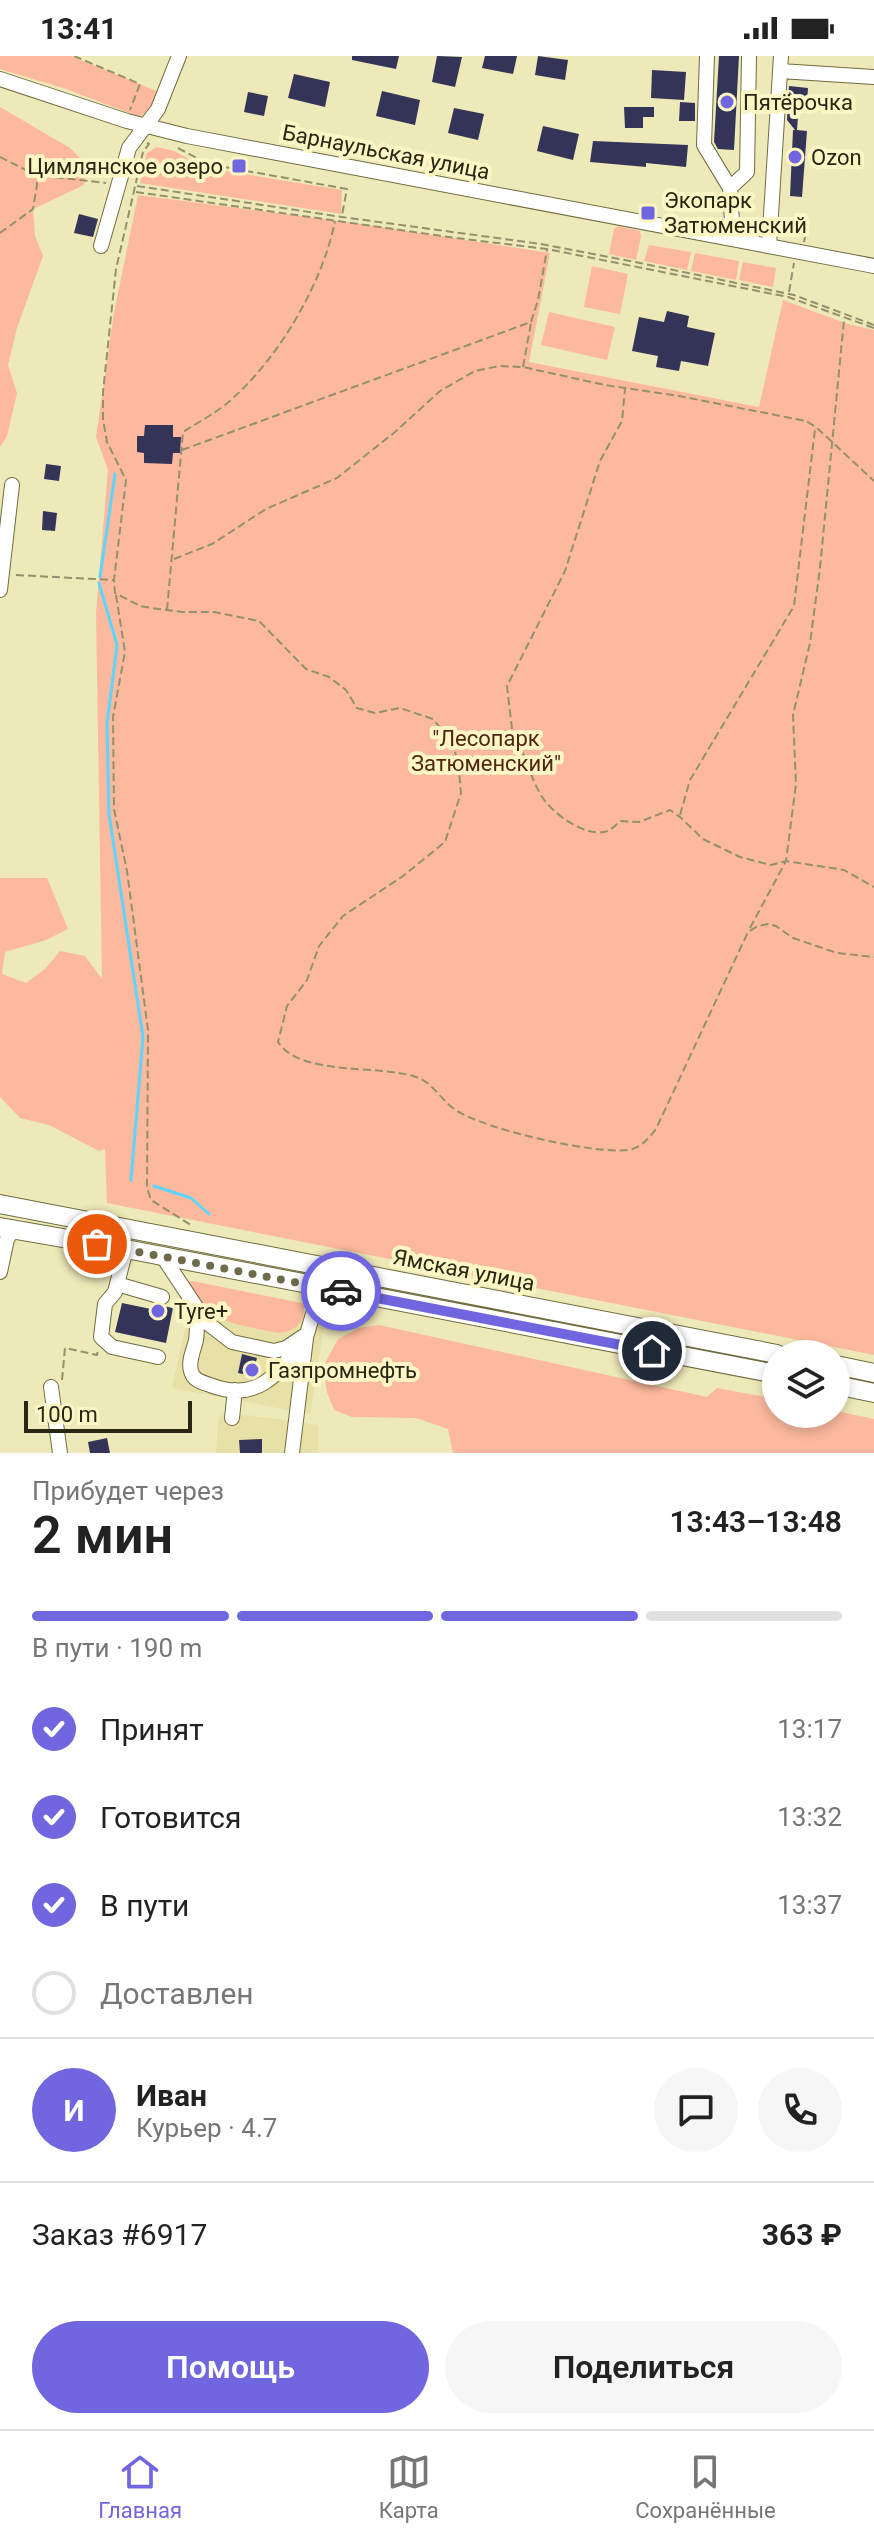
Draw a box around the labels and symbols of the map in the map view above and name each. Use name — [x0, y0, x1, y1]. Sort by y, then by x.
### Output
place label: Пятёрочка — [743, 90, 853, 115]
marker: Пятёрочка — [718, 93, 736, 111]
street label: Барнаульская улица — [280, 120, 492, 184]
place label: Ozon — [811, 145, 862, 170]
marker: Ozon — [786, 148, 804, 166]
place label: Цимлянское озеро — [27, 154, 223, 179]
marker: Цимлянское озеро — [230, 157, 248, 175]
place label: Экопарк Затюменский — [664, 188, 807, 238]
marker: Экопарк Затюменский — [639, 204, 657, 222]
park label: "Лесопарк Затюменский" — [411, 726, 561, 776]
pin — [63, 1210, 131, 1278]
street label: Ямская улица — [391, 1244, 537, 1296]
courier — [301, 1251, 381, 1331]
place label: Tyre+ — [174, 1299, 228, 1324]
marker: Tyre+ — [149, 1302, 167, 1320]
pin — [618, 1317, 686, 1385]
place label: Газпромнефть — [268, 1358, 417, 1383]
marker: Газпромнефть — [243, 1361, 261, 1379]
scale bar — [24, 1397, 192, 1433]

